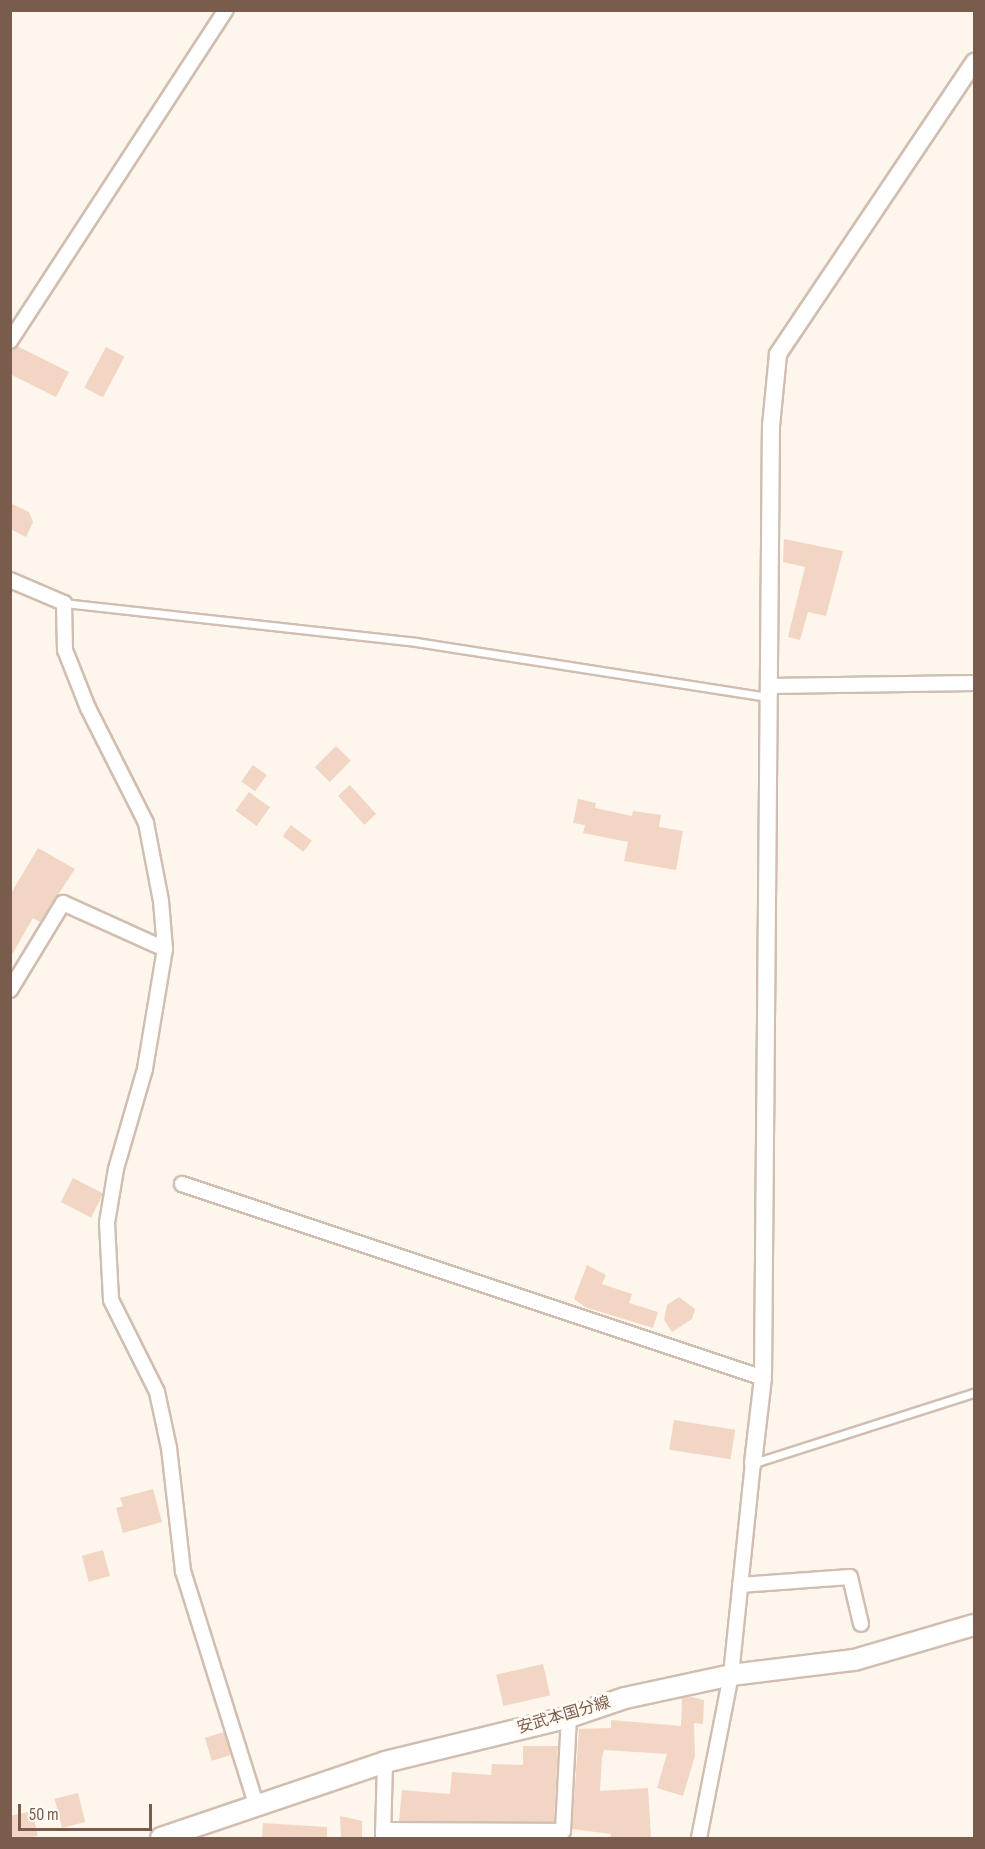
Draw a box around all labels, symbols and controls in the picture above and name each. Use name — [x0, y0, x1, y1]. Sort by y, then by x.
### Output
street label: 安武本国分線 — [515, 1694, 613, 1738]
scale bar — [21, 1792, 154, 1830]
text: 50 m — [29, 1804, 59, 1825]

